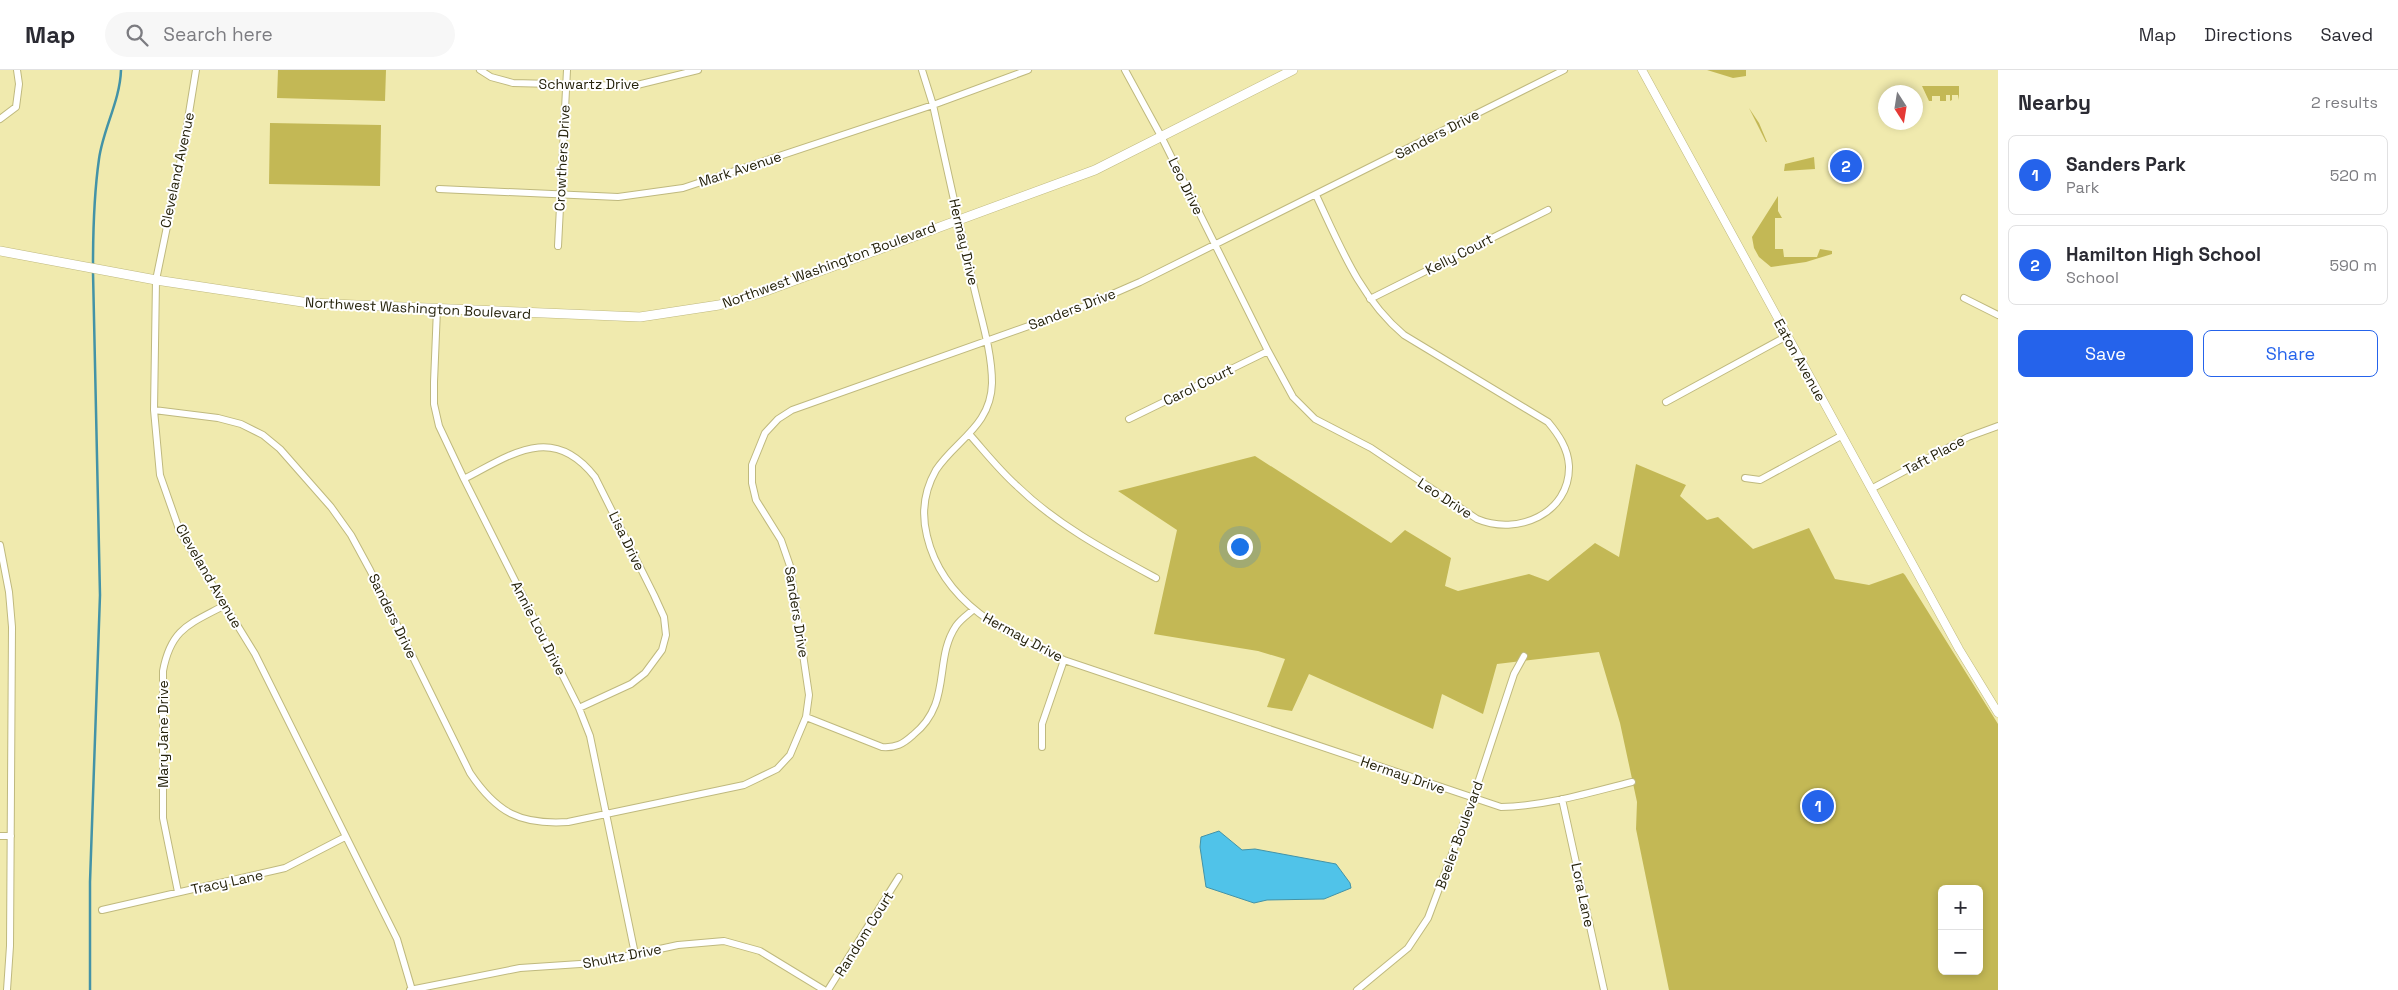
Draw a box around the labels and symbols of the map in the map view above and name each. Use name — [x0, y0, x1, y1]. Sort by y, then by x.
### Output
street label: Schwartz Drive — [539, 75, 639, 93]
north arrow — [1878, 85, 1923, 130]
street label: Crowthers Drive — [550, 104, 574, 212]
street label: Sanders Drive — [1392, 105, 1482, 163]
street label: Cleveland Avenue — [156, 110, 198, 230]
street label: Mark Avenue — [696, 147, 784, 191]
pin: 2 — [1830, 147, 1862, 185]
street label: Leo Drive — [1164, 154, 1208, 218]
street label: Hermay Drive — [945, 197, 983, 287]
street label: Northwest Washington Boulevard — [720, 218, 938, 312]
street label: Kelly Court — [1422, 229, 1496, 279]
street label: Sanders Drive — [1026, 284, 1118, 334]
street label: Northwest Washington Boulevard — [305, 293, 531, 323]
street label: Eaton Avenue — [1770, 316, 1830, 404]
street label: Carol Court — [1160, 360, 1236, 410]
street label: Taft Place — [1900, 431, 1968, 479]
street label: Leo Drive — [1414, 474, 1476, 522]
street label: Lisa Drive — [605, 508, 649, 574]
street label: Cleveland Avenue — [172, 520, 246, 632]
your location — [1227, 534, 1253, 560]
street label: Sanders Drive — [781, 565, 813, 659]
street label: Sanders Drive — [365, 571, 421, 661]
street label: Annie Lou Drive — [508, 578, 570, 678]
street label: Hermay Drive — [980, 608, 1066, 666]
street label: Mary Jane Drive — [154, 680, 172, 788]
street label: Hermay Drive — [1358, 752, 1448, 798]
street label: Beeler Boulevard — [1431, 778, 1487, 892]
pin: 1 — [1802, 787, 1834, 825]
street label: Lora Lane — [1567, 861, 1599, 929]
street label: Tracy Lane — [189, 866, 265, 898]
street label: Random Court — [831, 888, 897, 980]
street label: Shultz Drive — [581, 940, 663, 972]

